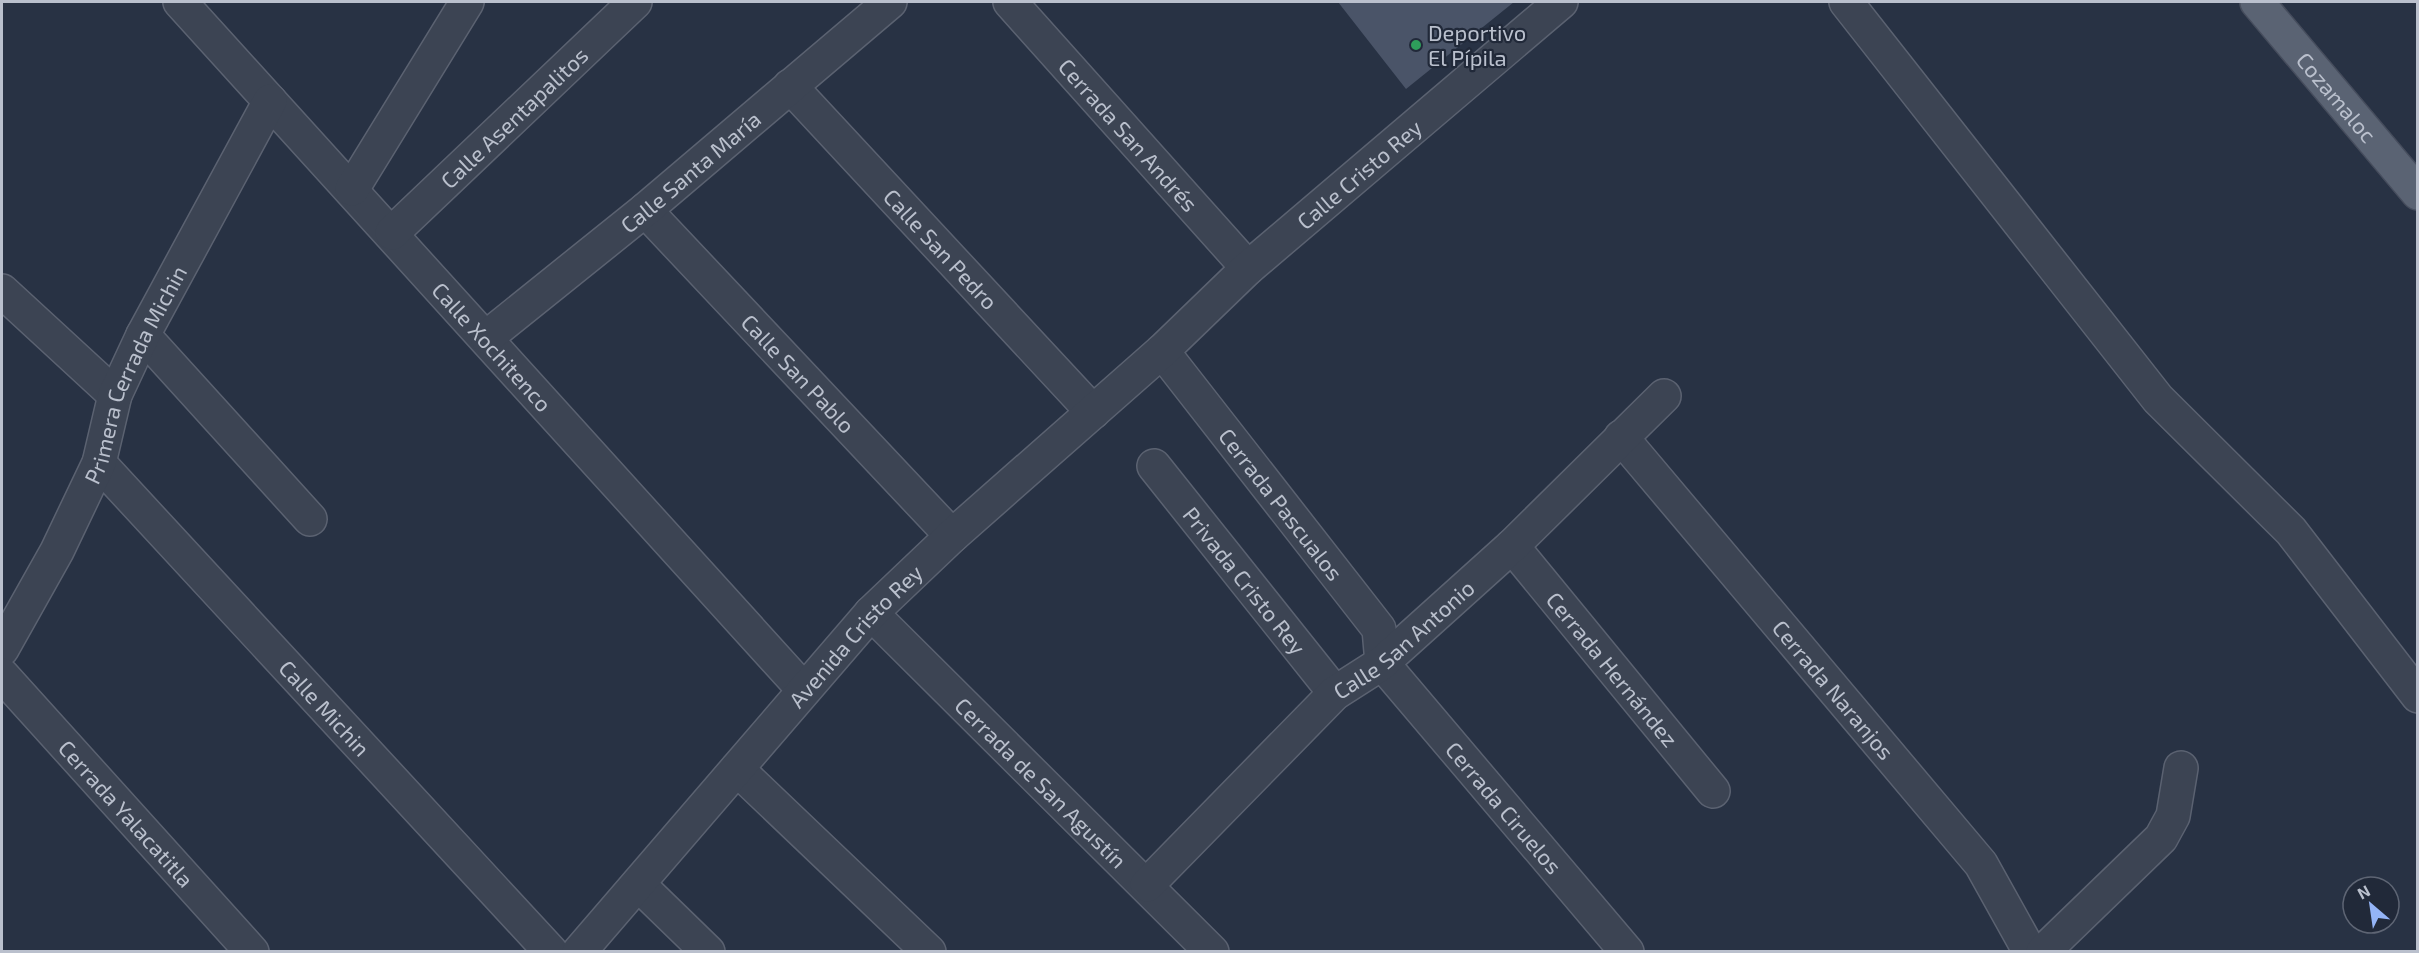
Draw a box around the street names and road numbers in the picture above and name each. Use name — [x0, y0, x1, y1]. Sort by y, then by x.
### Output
street label: Calle Asentapalitos — [435, 41, 593, 193]
street label: Cozamaloc — [2292, 47, 2382, 147]
street label: Cerrada San Andrés — [1054, 53, 1204, 216]
street label: Calle Santa María — [615, 105, 765, 238]
street label: Calle Cristo Rey — [1291, 113, 1427, 234]
street label: Calle San Pedro — [879, 183, 1003, 314]
street label: Primera Cerrada Michin — [78, 261, 191, 488]
street label: Calle Xochitenco — [427, 277, 558, 416]
street label: Calle San Pablo — [737, 308, 861, 438]
street label: Cerrada Pascualos — [1214, 423, 1349, 585]
street label: Privada Cristo Rey — [1178, 501, 1312, 659]
street label: Avenida Cristo Rey — [783, 558, 927, 712]
street label: Calle San Antonio — [1328, 574, 1479, 704]
street label: Cerrada Hernández — [1542, 586, 1684, 752]
street label: Cerrada Naranjos — [1768, 614, 1900, 764]
street label: Calle Michin — [274, 654, 376, 761]
street label: Cerrada de San Agustín — [950, 692, 1132, 873]
street label: Cerrada Yalacatitla — [54, 734, 200, 892]
street label: Cerrada Ciruelos — [1441, 736, 1568, 879]

